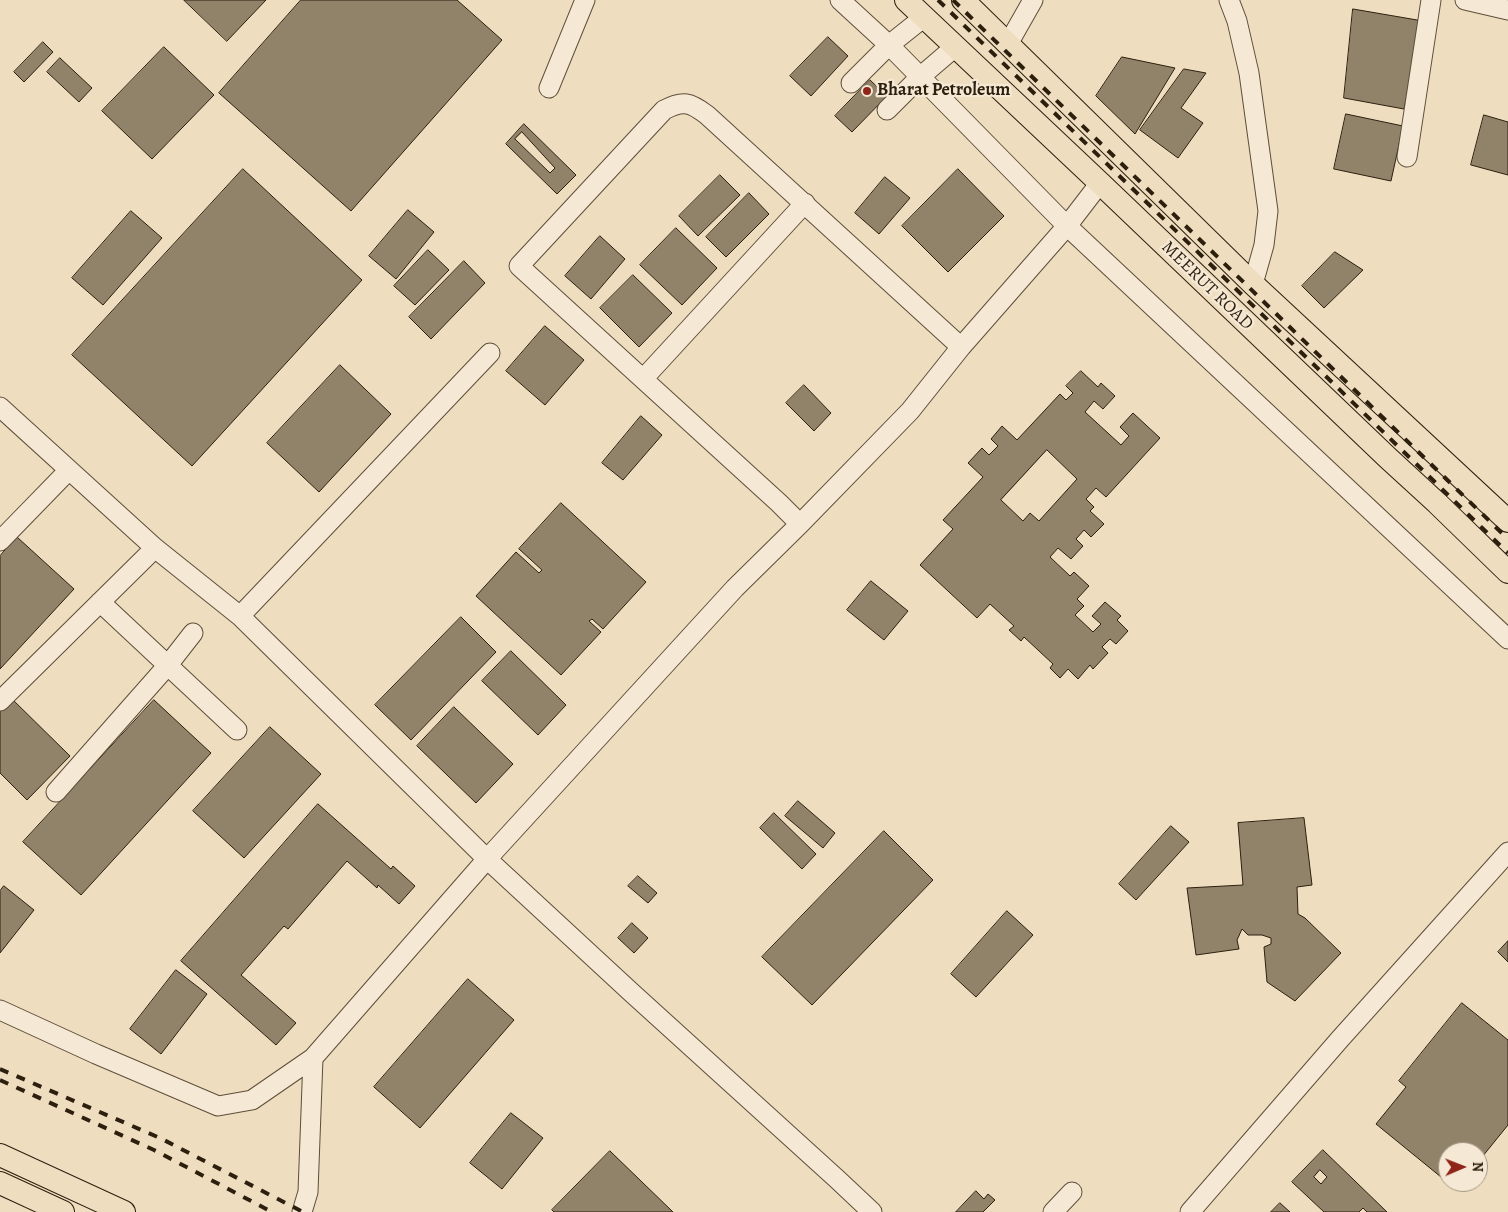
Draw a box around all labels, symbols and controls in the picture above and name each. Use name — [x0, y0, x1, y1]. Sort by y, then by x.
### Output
place label: Bharat Petroleum — [877, 80, 1010, 102]
marker: Bharat Petroleum — [861, 85, 873, 97]
street label: MEERUT ROAD — [1157, 237, 1257, 335]
north arrow — [1438, 1142, 1488, 1192]
text: N — [1468, 1161, 1487, 1172]

